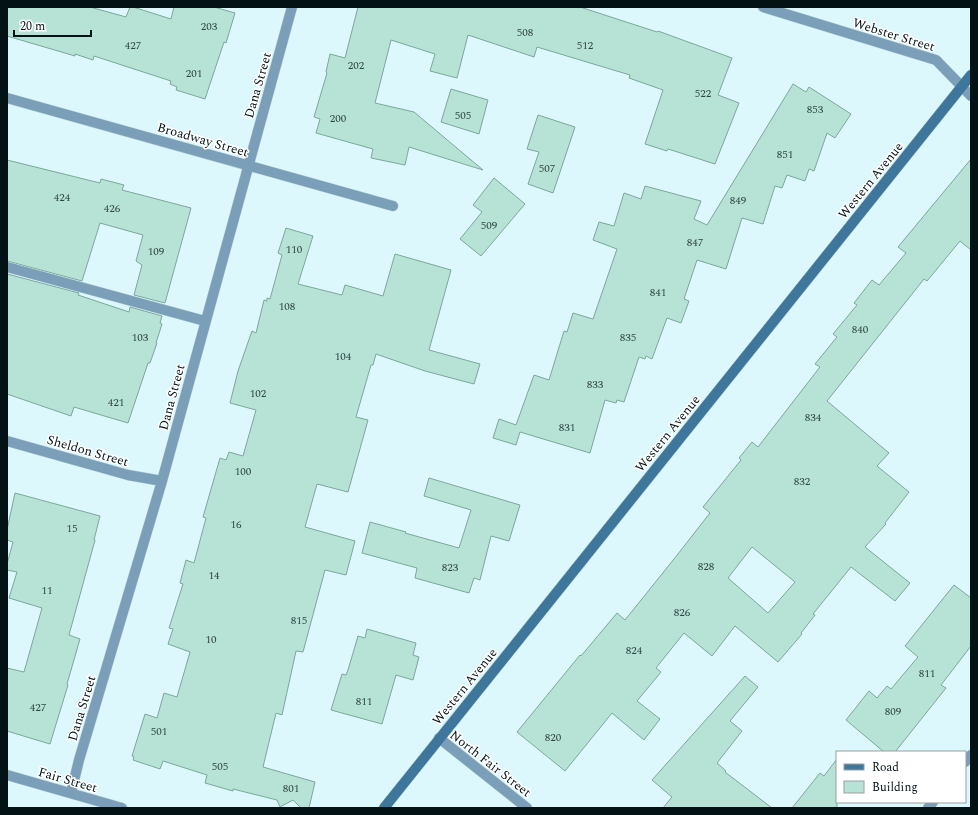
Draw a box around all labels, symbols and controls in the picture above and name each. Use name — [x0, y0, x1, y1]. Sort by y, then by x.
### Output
scale bar — [14, 12, 91, 38]
street label: Webster Street — [850, 13, 938, 57]
text: 20 m — [20, 17, 45, 36]
house number: 203 — [201, 18, 218, 35]
house number: 508 — [517, 24, 534, 41]
house number: 427 — [125, 37, 142, 54]
house number: 512 — [577, 37, 594, 54]
street label: Dana Street — [239, 50, 277, 121]
house number: 202 — [348, 57, 365, 74]
house number: 201 — [186, 65, 202, 82]
house number: 522 — [695, 85, 712, 102]
house number: 853 — [807, 101, 824, 118]
house number: 505 — [455, 107, 471, 124]
house number: 200 — [330, 110, 347, 127]
street label: Broadway Street — [155, 117, 251, 163]
street label: Western Avenue — [833, 138, 908, 223]
house number: 851 — [777, 146, 793, 163]
house number: 507 — [539, 160, 556, 177]
house number: 424 — [54, 189, 71, 206]
house number: 849 — [730, 192, 747, 209]
house number: 426 — [104, 200, 121, 217]
house number: 509 — [481, 217, 498, 234]
house number: 847 — [687, 234, 704, 251]
house number: 110 — [286, 241, 303, 258]
house number: 109 — [148, 243, 165, 260]
house number: 841 — [650, 284, 666, 301]
house number: 108 — [279, 298, 296, 315]
house number: 840 — [852, 321, 869, 338]
house number: 103 — [132, 329, 149, 346]
house number: 835 — [620, 329, 636, 346]
house number: 104 — [335, 348, 352, 365]
street label: Dana Street — [154, 362, 190, 433]
house number: 833 — [587, 376, 604, 393]
house number: 102 — [250, 385, 267, 402]
street label: Western Avenue — [630, 391, 705, 476]
house number: 421 — [108, 394, 124, 411]
house number: 834 — [805, 409, 822, 426]
house number: 831 — [559, 419, 575, 436]
street label: Sheldon Street — [45, 430, 131, 472]
house number: 100 — [235, 463, 252, 480]
house number: 832 — [794, 473, 811, 490]
house number: 16 — [231, 516, 242, 533]
house number: 15 — [67, 520, 78, 537]
house number: 828 — [698, 558, 715, 575]
house number: 823 — [442, 559, 459, 576]
house number: 14 — [209, 567, 220, 584]
house number: 11 — [42, 582, 53, 599]
house number: 826 — [674, 604, 691, 621]
house number: 815 — [291, 612, 307, 629]
house number: 10 — [206, 631, 217, 648]
house number: 824 — [626, 642, 643, 659]
street label: Western Avenue — [427, 644, 502, 729]
house number: 811 — [919, 665, 935, 682]
street label: Dana Street — [63, 673, 102, 744]
house number: 811 — [356, 693, 372, 710]
house number: 427 — [30, 699, 47, 716]
house number: 809 — [885, 703, 902, 720]
house number: 501 — [151, 723, 167, 740]
street label: North Fair Street — [445, 726, 536, 802]
house number: 820 — [545, 729, 562, 746]
legend — [836, 751, 966, 803]
house number: 505 — [212, 758, 228, 775]
text: Road — [872, 758, 899, 777]
street label: Fair Street — [36, 762, 100, 798]
text: Building — [872, 778, 918, 797]
house number: 801 — [283, 780, 299, 797]

